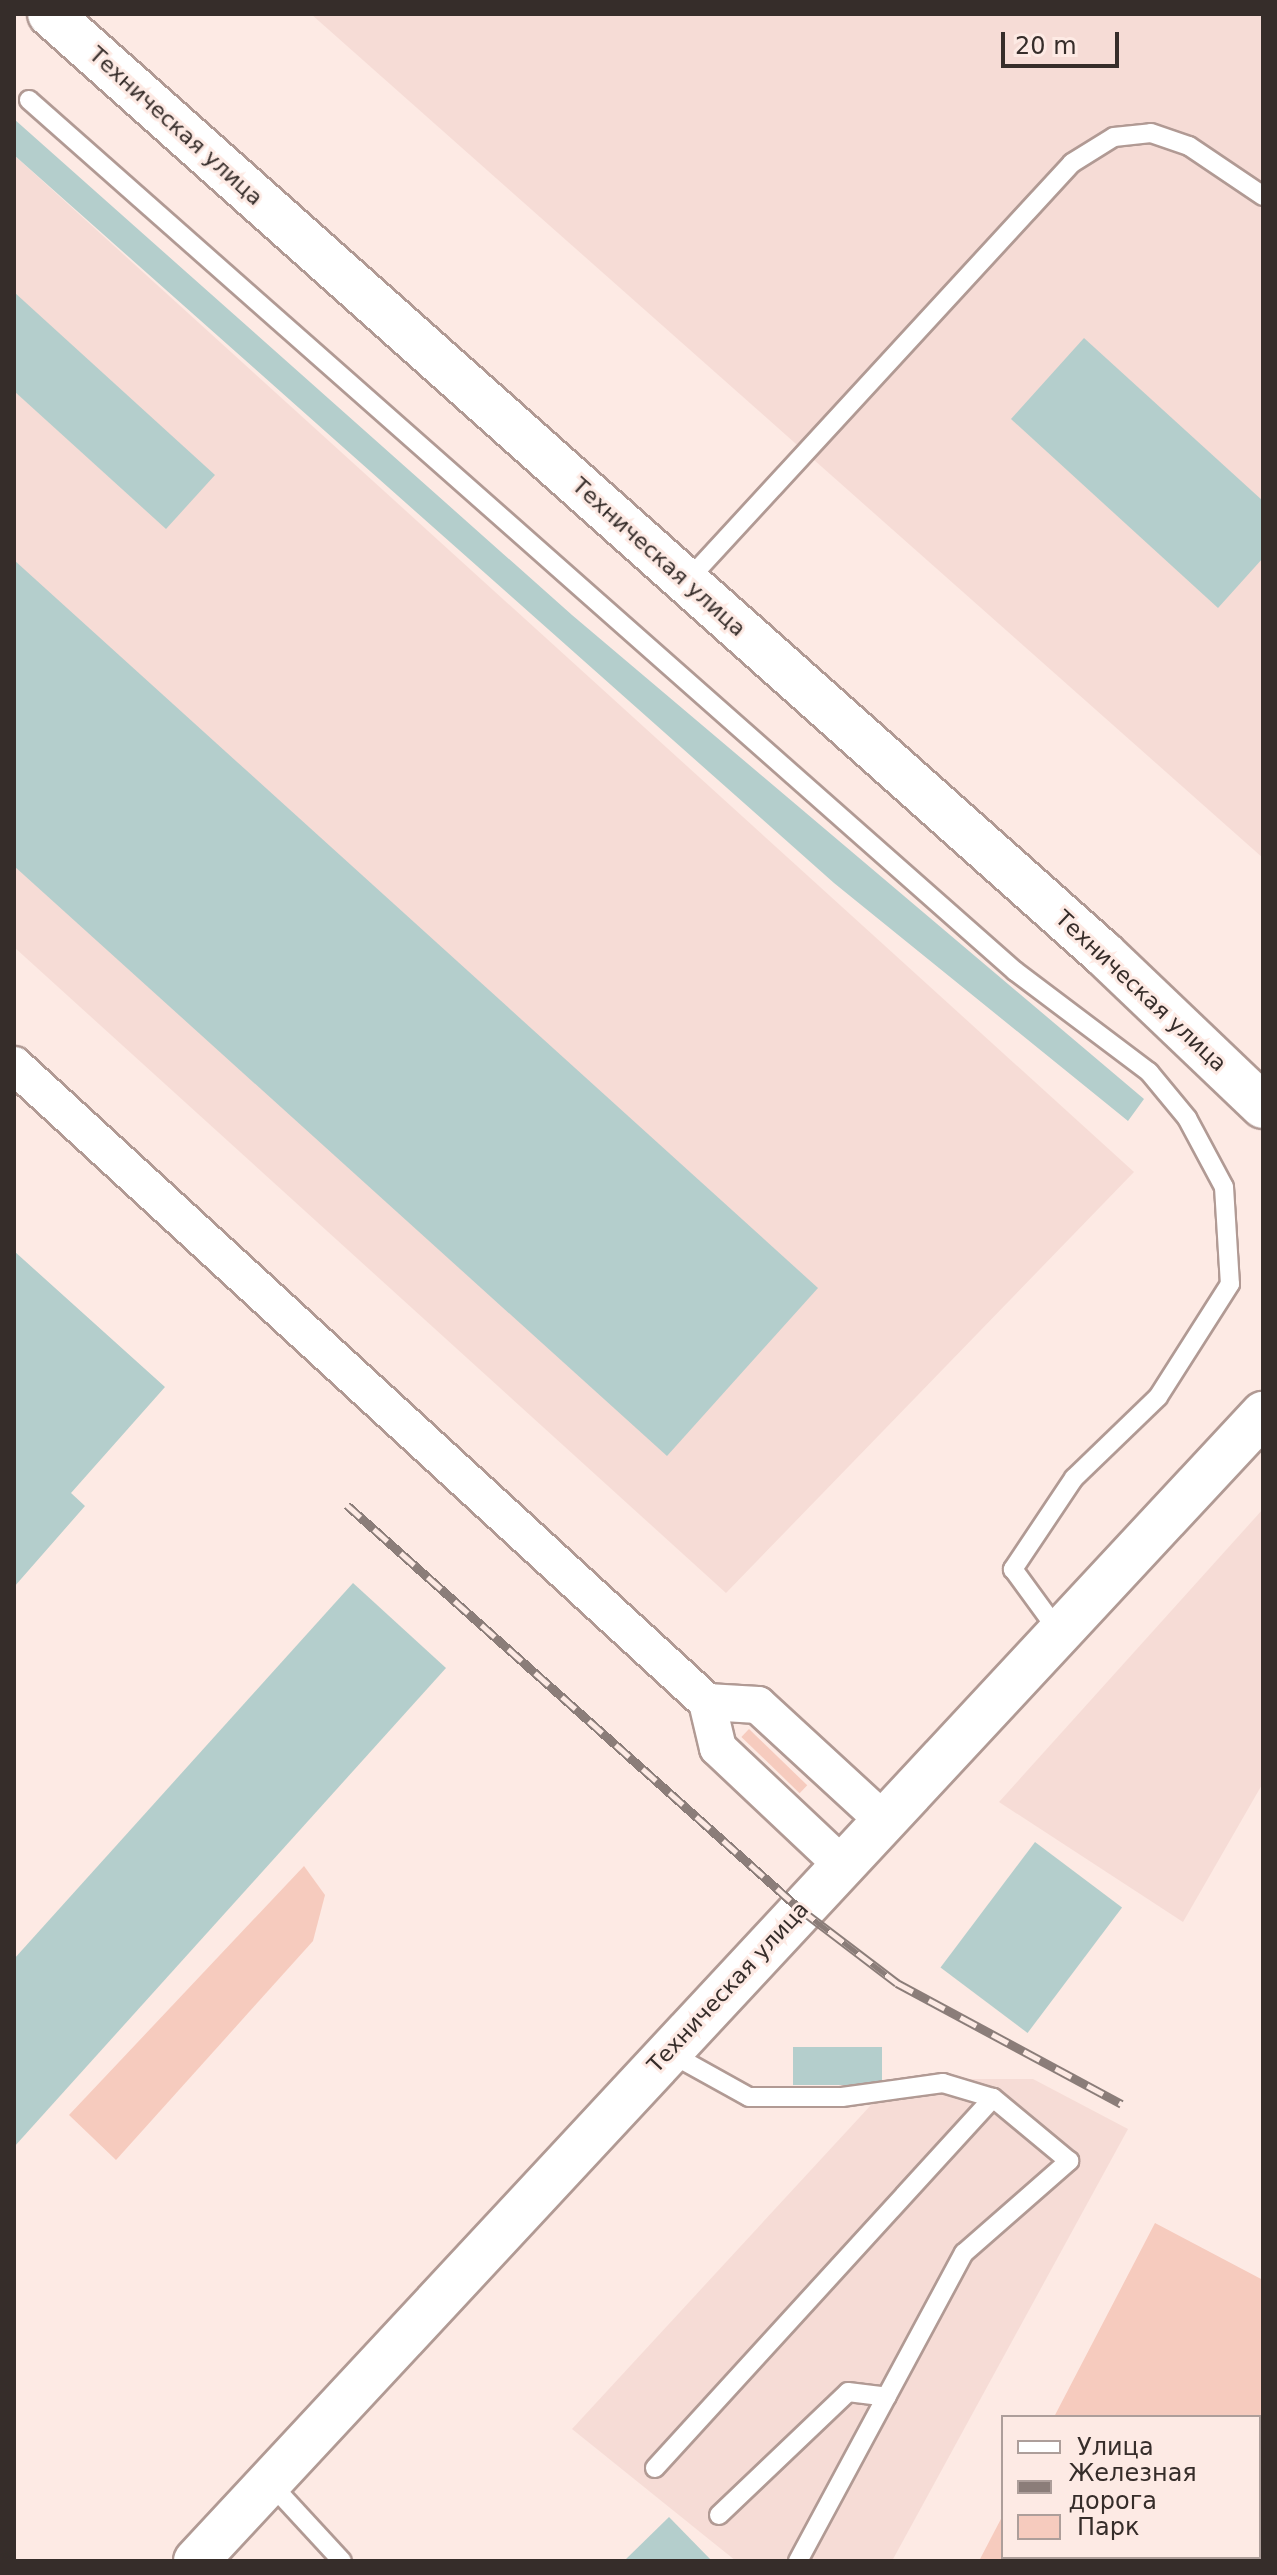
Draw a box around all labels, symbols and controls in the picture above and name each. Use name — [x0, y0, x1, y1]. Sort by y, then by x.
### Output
scale bar — [1005, 16, 1123, 66]
text: 20 m — [1015, 32, 1077, 60]
street label: Техническая улица — [84, 41, 268, 211]
street label: Техническая улица — [567, 472, 751, 642]
street label: Техническая улица — [1050, 905, 1232, 1077]
street label: Техническая улица — [642, 1896, 814, 2078]
legend — [1001, 2415, 1261, 2559]
text: Улица — [1077, 2433, 1154, 2461]
text: Железная дорога — [1068, 2459, 1197, 2515]
text: Парк — [1077, 2513, 1139, 2541]

